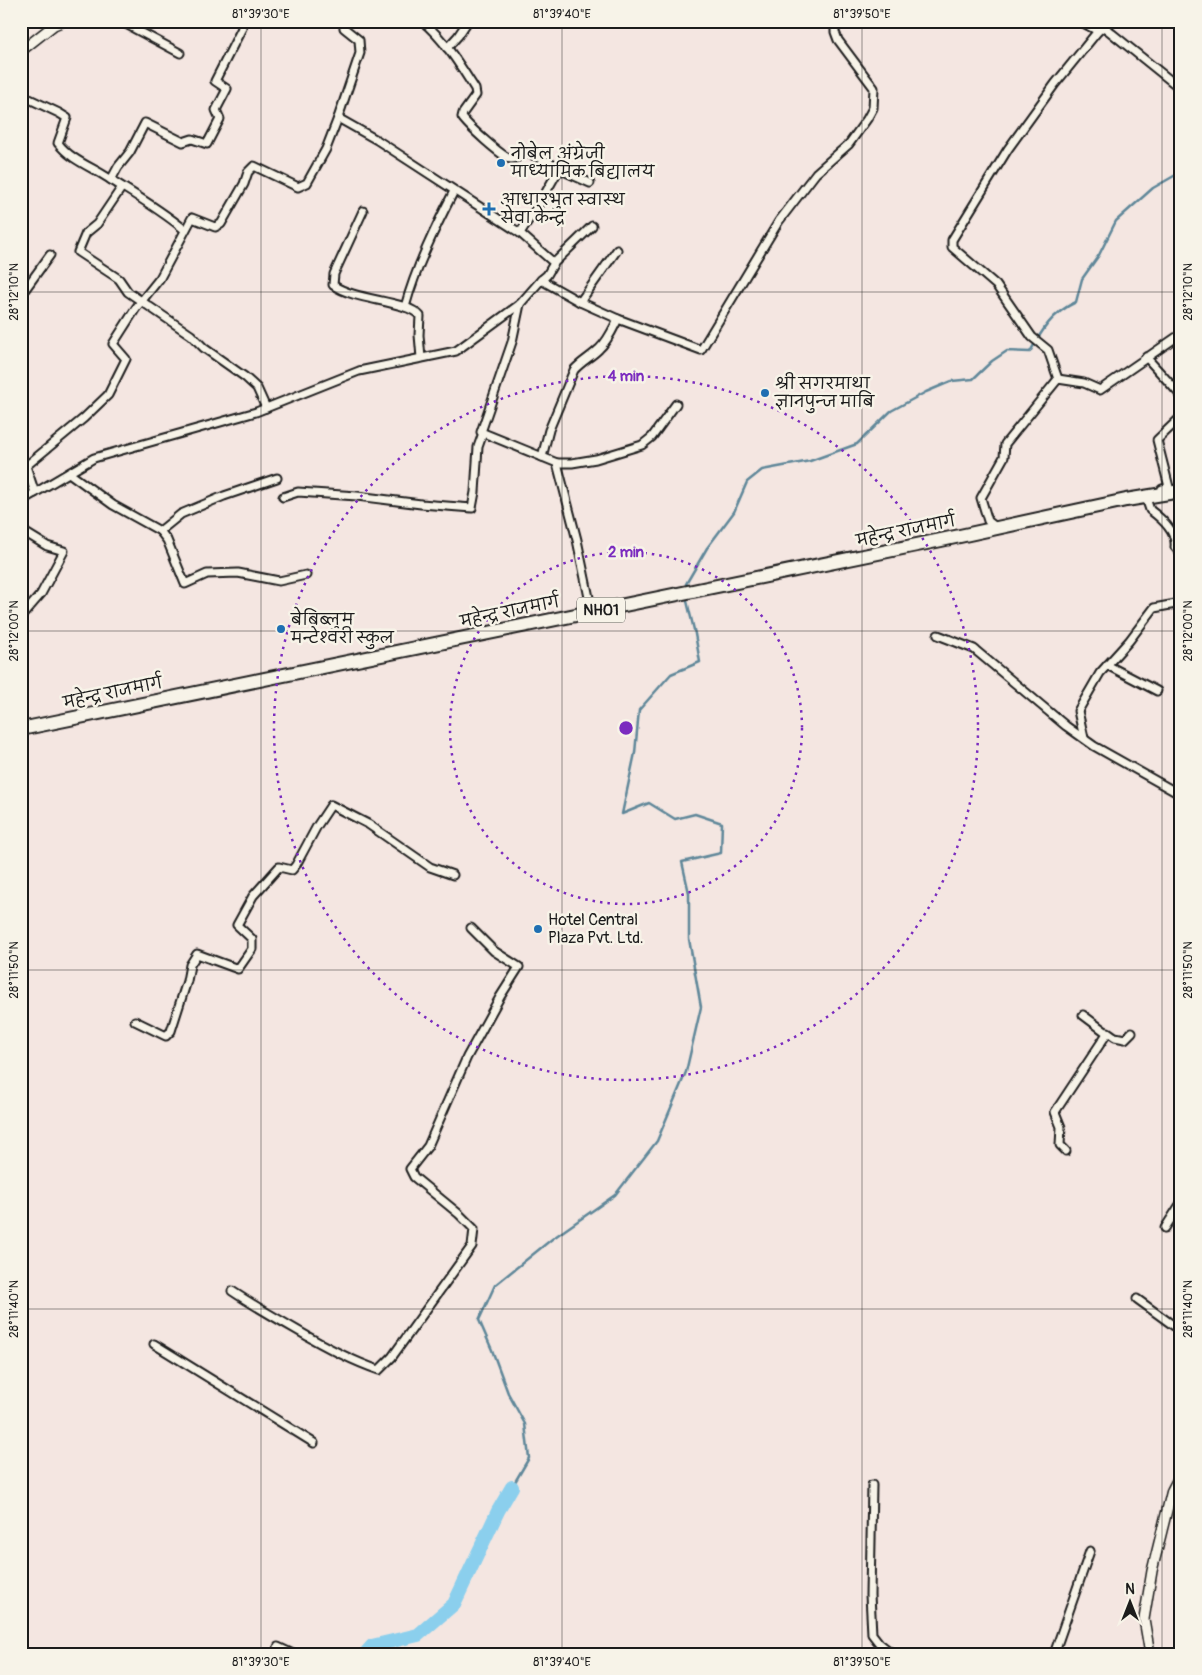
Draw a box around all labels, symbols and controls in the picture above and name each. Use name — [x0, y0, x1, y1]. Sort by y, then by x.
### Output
text: 81°39'30"E — [232, 7, 290, 22]
text: 81°39'40"E — [533, 7, 591, 22]
text: 81°39'50"E — [833, 7, 891, 22]
place label: नोबेल अंग्रेजी माध्यामिक बिद्यालय — [510, 140, 655, 182]
marker: नोबेल अंग्रेजी माध्यामिक बिद्यालय — [495, 157, 507, 169]
place label: आधारभुत स्वास्थ सेवा केन्द्र — [500, 190, 626, 228]
marker: आधारभुत स्वास्थ सेवा केन्द्र — [482, 202, 496, 216]
text: 28°12'10"N — [7, 263, 22, 321]
text: 28°12'10"N — [1181, 263, 1196, 321]
text: 4 min — [608, 367, 645, 386]
place label: श्री सगरमाथा ज्ञानपुन्ज माबि — [774, 372, 876, 414]
marker: श्री सगरमाथा ज्ञानपुन्ज माबि — [759, 387, 771, 399]
street label: महेन्द्र राजमार्ग — [853, 507, 959, 551]
text: 2 min — [608, 543, 644, 562]
street label: महेन्द्र राजमार्ग — [457, 588, 563, 632]
road number: NH01 — [577, 598, 625, 622]
text: 28°12'00"N — [7, 600, 22, 662]
text: 28°12'00"N — [1181, 600, 1196, 662]
place label: बेबिब्लुम मन्टेश्वरी स्कुल — [290, 606, 395, 650]
marker: बेबिब्लुम मन्टेश्वरी स्कुल — [275, 623, 287, 635]
street label: महेन्द्र राजमार्ग — [60, 669, 166, 713]
centre of rings — [617, 719, 635, 737]
place label: Hotel Central Plaza Pvt. Ltd. — [548, 910, 644, 948]
marker: Hotel Central Plaza Pvt. Ltd. — [532, 923, 544, 935]
text: 28°11'50"N — [7, 941, 22, 999]
text: 28°11'50"N — [1181, 941, 1196, 999]
text: 28°11'40"N — [7, 1280, 22, 1338]
text: 28°11'40"N — [1181, 1280, 1196, 1338]
north arrow — [1104, 1578, 1154, 1628]
text: N — [1125, 1581, 1135, 1598]
text: 81°39'30"E — [232, 1655, 290, 1670]
text: 81°39'40"E — [533, 1655, 591, 1670]
text: 81°39'50"E — [833, 1655, 891, 1670]

